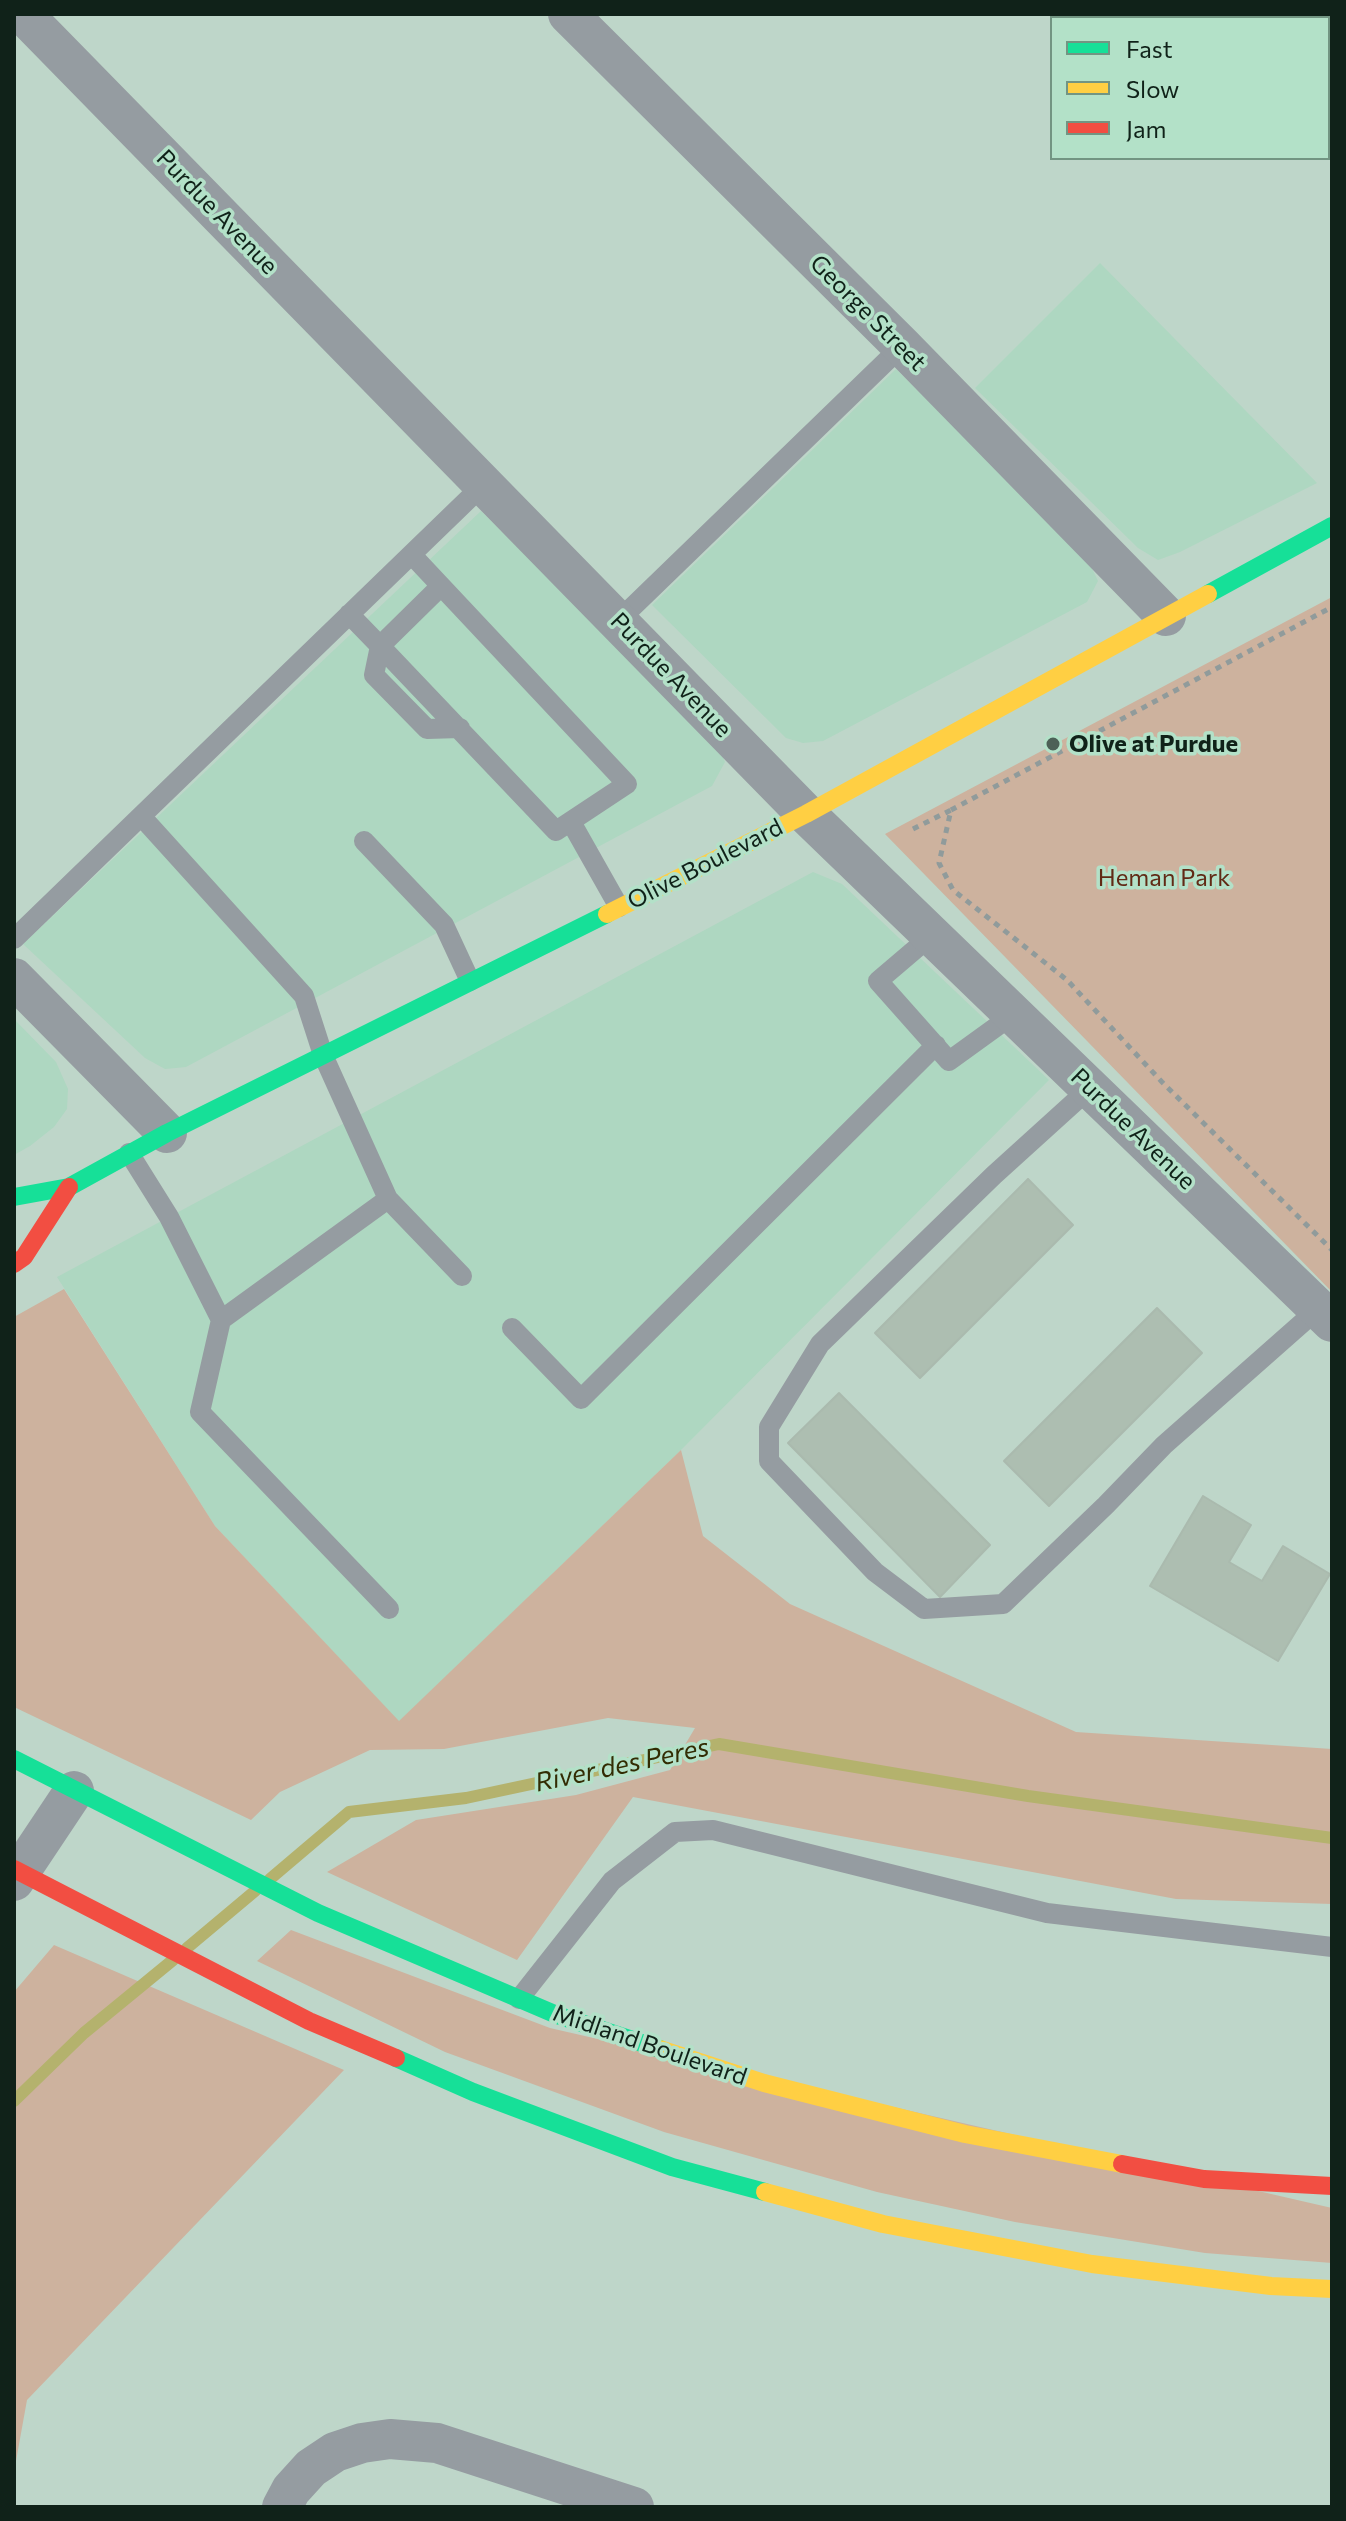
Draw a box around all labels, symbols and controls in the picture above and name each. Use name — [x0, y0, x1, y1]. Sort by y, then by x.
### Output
legend — [1050, 16, 1330, 160]
text: Fast — [1126, 34, 1173, 63]
text: Slow — [1126, 74, 1179, 103]
text: Jam — [1126, 114, 1166, 143]
street label: Purdue Avenue — [150, 144, 284, 280]
street label: George Street — [804, 249, 932, 377]
street label: Purdue Avenue — [604, 607, 738, 743]
place label: Olive at Purdue — [1069, 730, 1238, 758]
marker: Olive at Purdue — [1044, 735, 1062, 753]
street label: Olive Boulevard — [623, 812, 787, 916]
park label: Heman Park — [1098, 864, 1230, 892]
street label: Purdue Avenue — [1065, 1062, 1201, 1196]
water label: River des Peres — [532, 1731, 712, 1799]
street label: Midland Boulevard — [549, 1998, 751, 2092]

